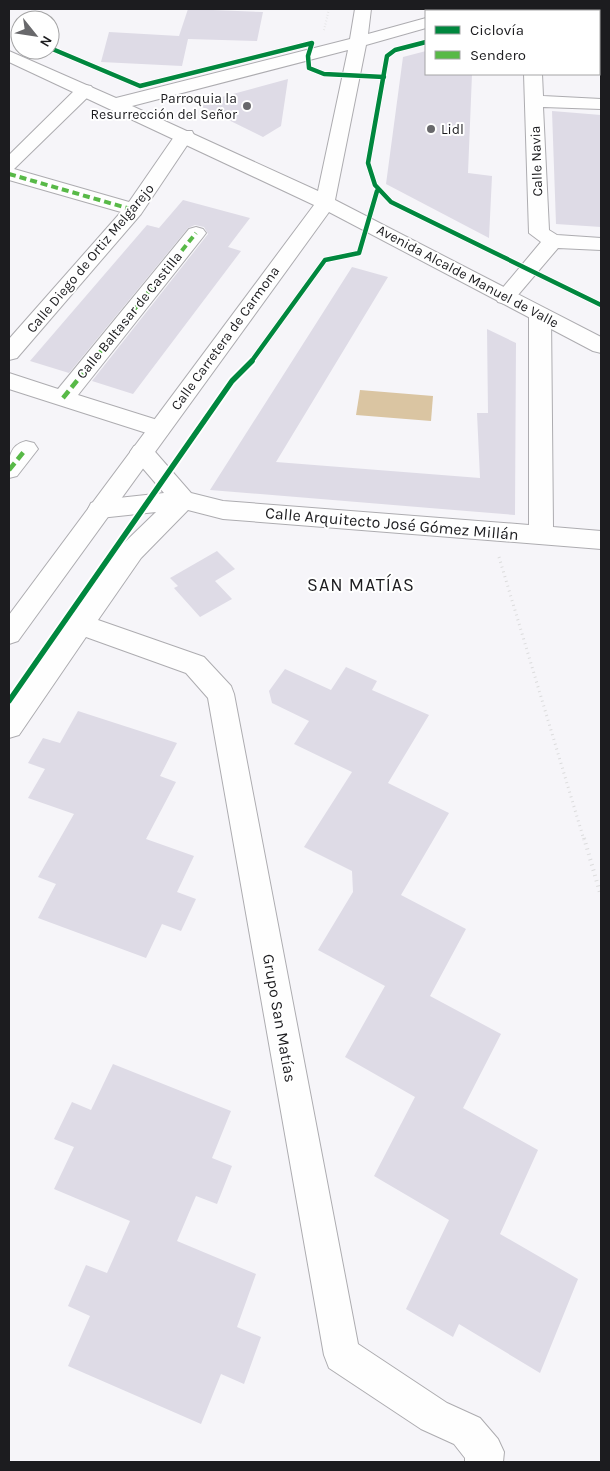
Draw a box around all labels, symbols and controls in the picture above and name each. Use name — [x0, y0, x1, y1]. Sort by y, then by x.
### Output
north arrow — [10, 10, 60, 60]
legend — [425, 10, 600, 75]
text: Ciclovía — [470, 21, 524, 39]
text: N — [36, 33, 56, 50]
text: Sendero — [470, 46, 526, 64]
place label: Parroquia la Resurrección del Señor — [91, 90, 238, 123]
marker: Parroquia la Resurrección del Señor — [241, 100, 253, 112]
place label: Lidl — [441, 121, 464, 138]
marker: Lidl — [425, 123, 437, 135]
street label: Calle Navia — [527, 125, 546, 197]
street label: Calle Diego de Ortiz Melgarejo — [23, 180, 158, 336]
street label: Avenida Alcalde Manuel de Valle — [374, 221, 562, 332]
street label: Calle Baltasar de Castilla — [73, 248, 186, 382]
street label: Calle Carretera de Carmona — [167, 263, 283, 414]
street label: Calle Arquitecto José Gómez Millán — [264, 503, 520, 544]
district label: SAN MATÍAS — [307, 573, 415, 596]
street label: Grupo San Matías — [259, 952, 300, 1084]

